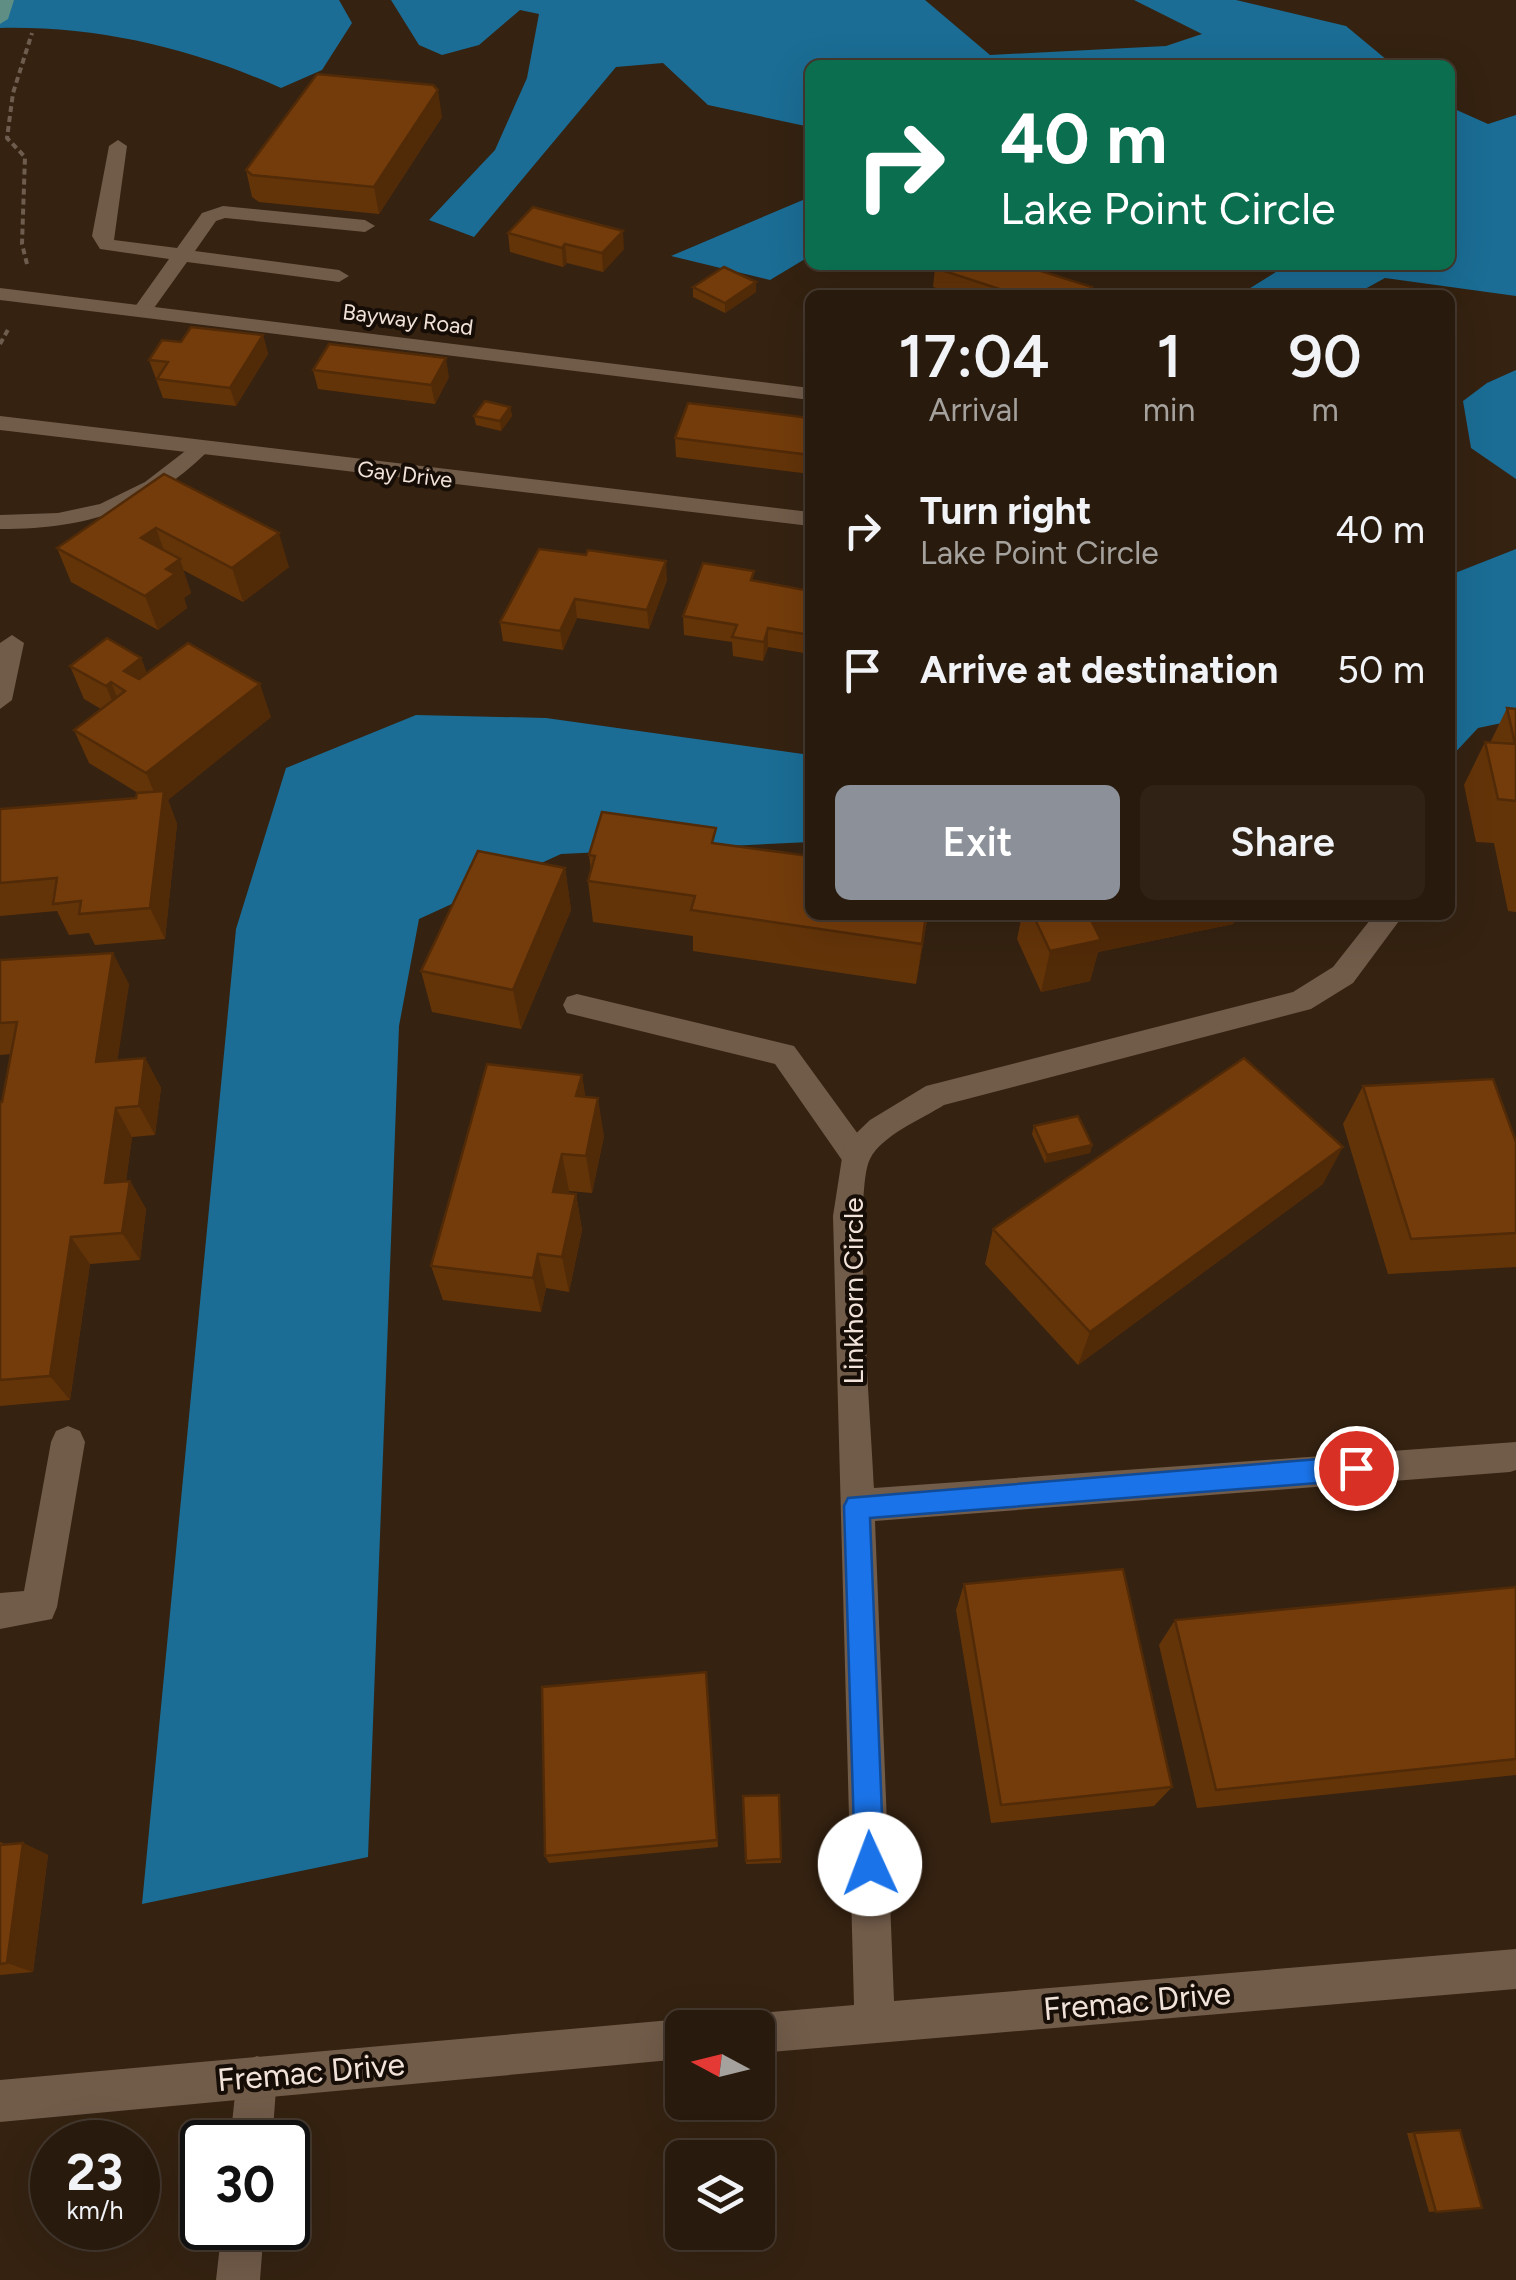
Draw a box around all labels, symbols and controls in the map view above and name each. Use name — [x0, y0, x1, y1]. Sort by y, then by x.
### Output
text: 40 m — [1000, 96, 1167, 181]
icon: right — [835, 100, 965, 230]
text: Lake Point Circle — [1000, 181, 1336, 235]
street label: Bayway Road — [341, 298, 475, 341]
text: 17:04 — [898, 320, 1050, 392]
text: 1 — [1157, 320, 1182, 392]
text: 90 — [1289, 320, 1362, 392]
text: Arrival — [929, 391, 1019, 429]
text: min — [1143, 391, 1195, 429]
text: m — [1312, 391, 1339, 429]
street label: Gay Drive — [356, 455, 454, 494]
text: Turn right — [920, 488, 1092, 534]
icon: right — [835, 503, 890, 558]
text: 40 m — [1335, 507, 1425, 553]
text: Lake Point Circle — [920, 534, 1159, 572]
icon: arrive — [835, 643, 890, 698]
text: Arrive at destination — [920, 647, 1278, 693]
text: 50 m — [1337, 647, 1425, 693]
button: Exit — [835, 785, 1120, 900]
button: Share — [1140, 785, 1425, 900]
street label: Linkhorn Circle — [836, 1198, 870, 1384]
pin — [1314, 1426, 1399, 1511]
icon: arrive — [1329, 1441, 1384, 1496]
position arrow — [818, 1812, 922, 1916]
street label: Fremac Drive — [1042, 1974, 1232, 2028]
north arrow — [665, 2010, 775, 2120]
map controls — [665, 2010, 775, 2250]
street label: Fremac Drive — [216, 2045, 406, 2099]
speed limit sign: 30 — [180, 2120, 310, 2250]
button: layers — [665, 2140, 775, 2250]
text: 23 — [67, 2142, 123, 2203]
text: km/h — [66, 2195, 124, 2225]

